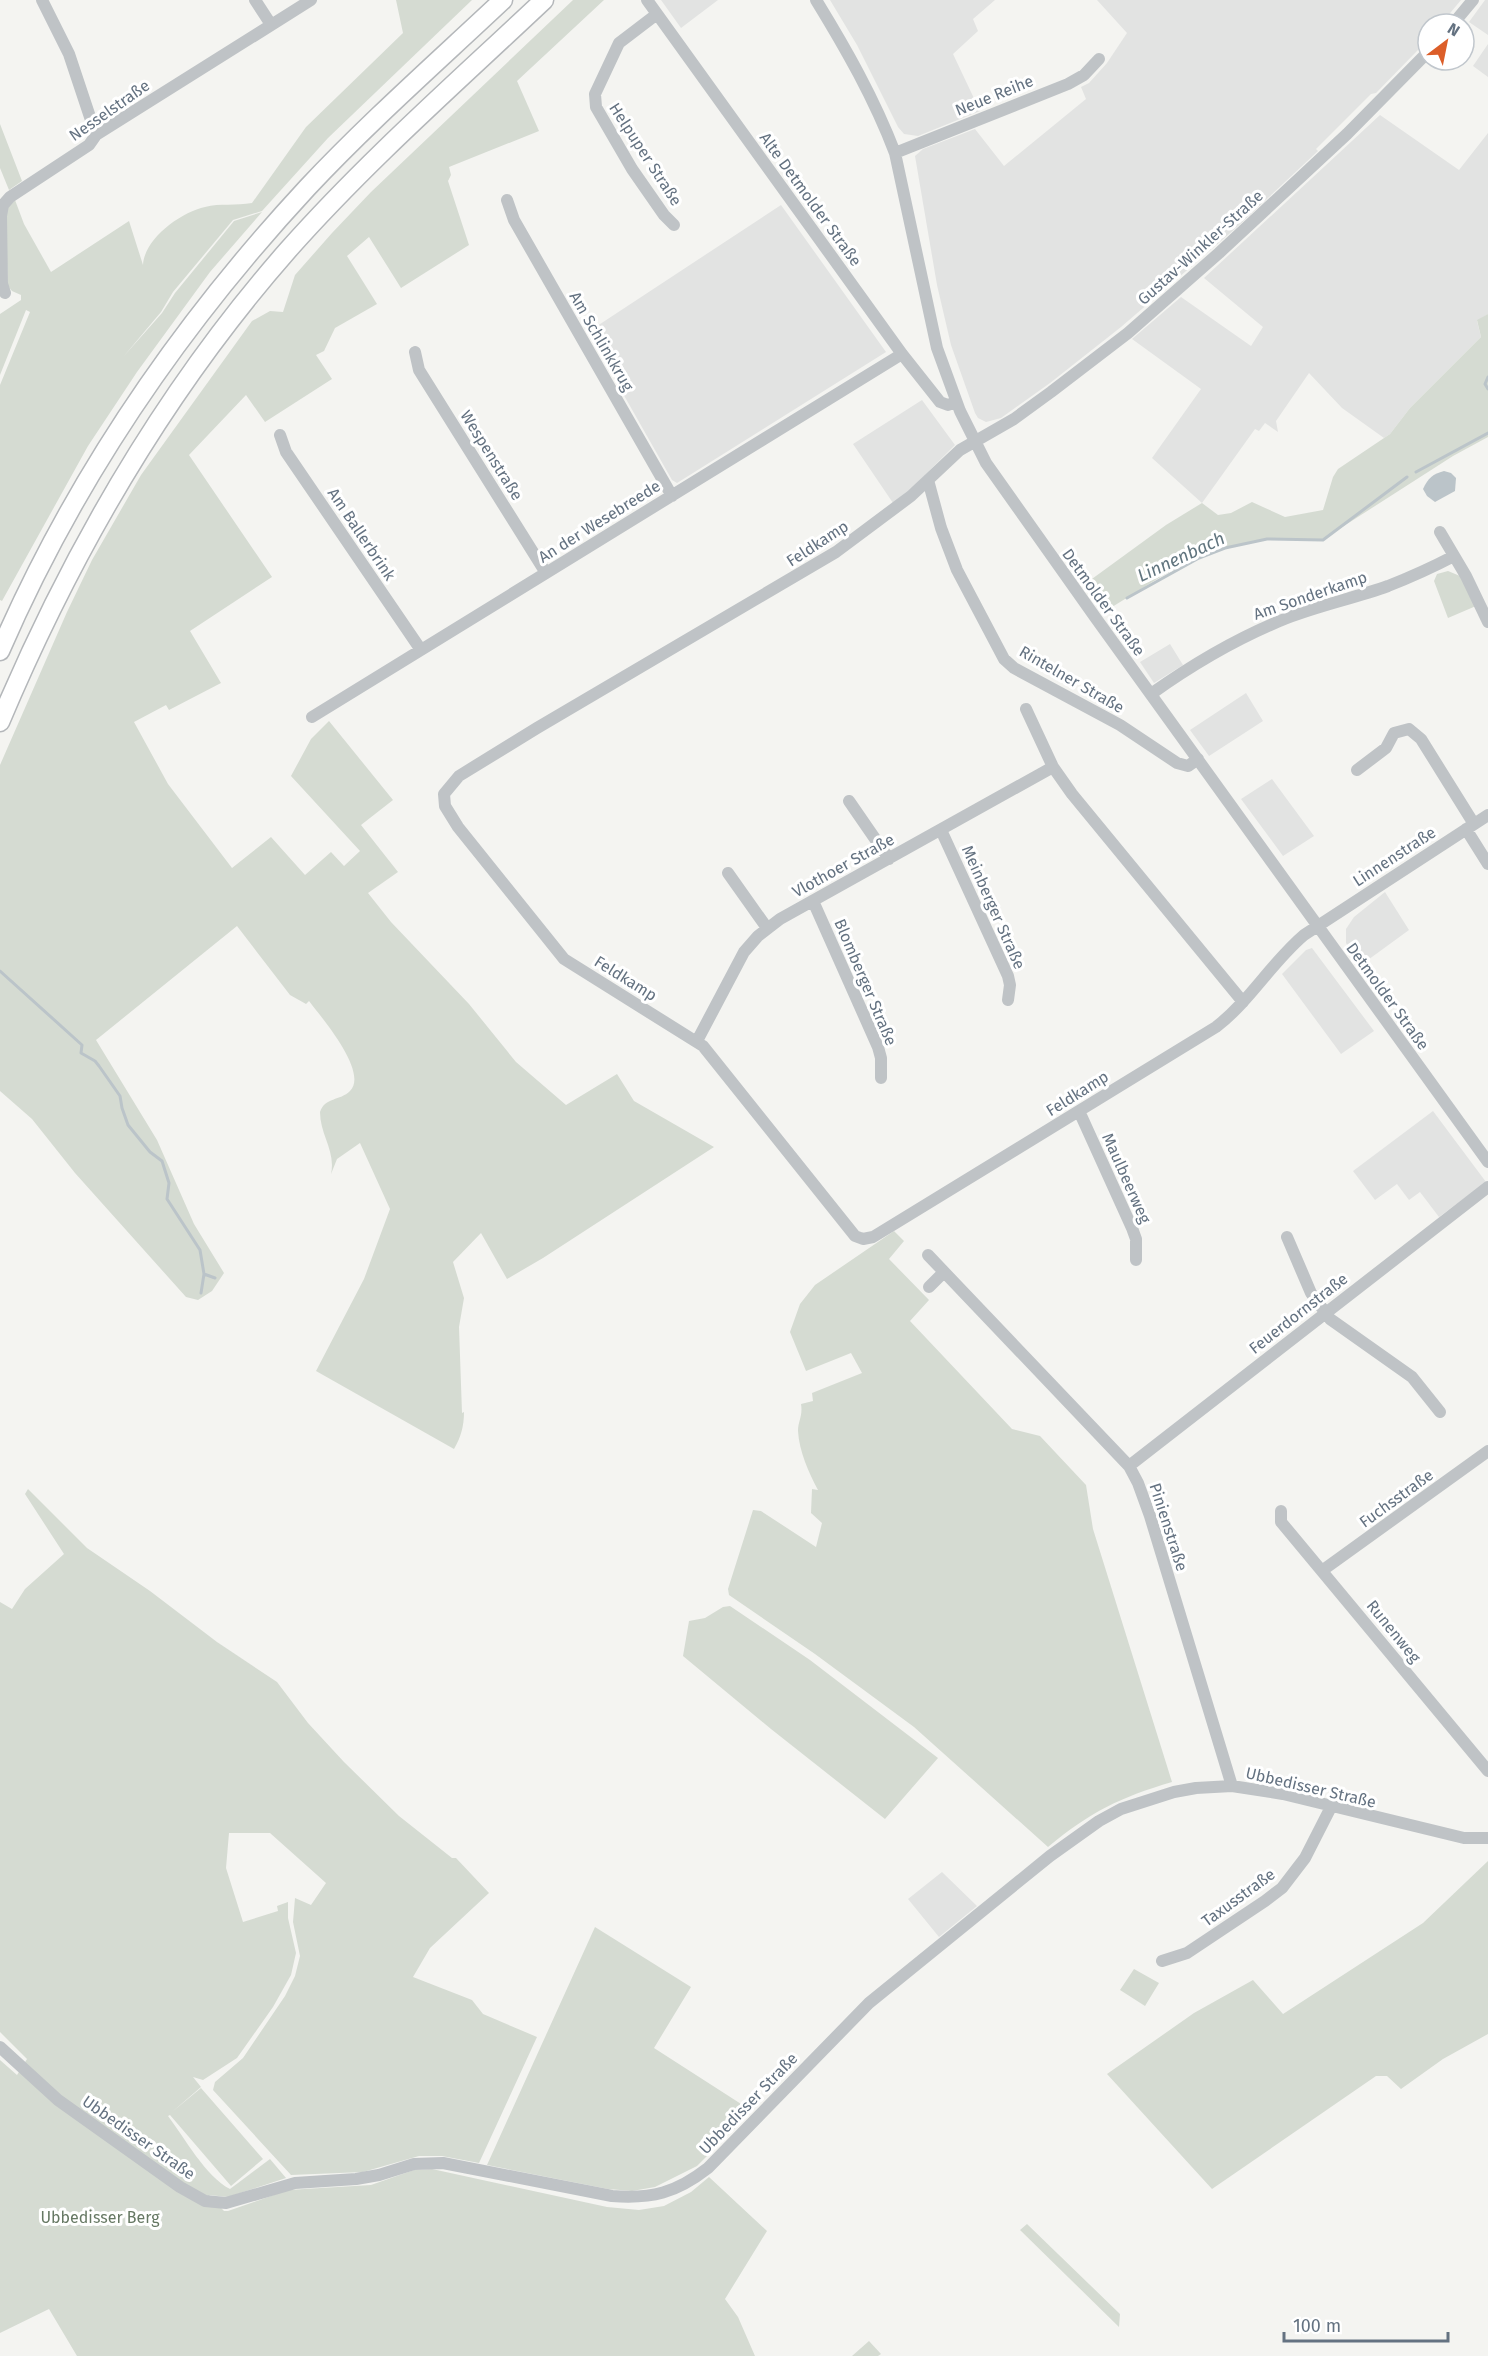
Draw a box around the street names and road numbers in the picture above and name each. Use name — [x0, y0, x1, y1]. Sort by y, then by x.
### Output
street label: Neue Reihe — [952, 71, 1036, 120]
street label: Nesselstraße — [65, 76, 153, 145]
street label: Helpuper Straße — [605, 99, 686, 209]
street label: Alte Detmolder Straße — [756, 129, 865, 270]
street label: Gustav-Winkler-Straße — [1134, 186, 1267, 309]
street label: Am Schlinkkrug — [565, 288, 638, 395]
street label: Wespenstraße — [456, 407, 527, 504]
street label: An der Wesebreede — [535, 476, 664, 567]
street label: Am Ballerbrink — [324, 484, 400, 585]
street label: Feldkamp — [783, 516, 852, 570]
street label: Detmolder Straße — [1058, 545, 1149, 660]
street label: Am Sonderkamp — [1251, 567, 1369, 624]
street label: Rintelner Straße — [1016, 642, 1128, 717]
street label: Linnenstraße — [1349, 823, 1439, 890]
street label: Vlothoer Straße — [789, 830, 897, 901]
street label: Meinberger Straße — [958, 842, 1029, 972]
street label: Blomberger Straße — [830, 916, 901, 1048]
street label: Detmolder Straße — [1342, 939, 1433, 1054]
street label: Feldkamp — [591, 952, 660, 1005]
street label: Feldkamp — [1043, 1067, 1112, 1120]
street label: Maulbeerweg — [1098, 1130, 1155, 1227]
street label: Feuerdornstraße — [1245, 1269, 1351, 1358]
street label: Fuchsstraße — [1356, 1465, 1437, 1532]
street label: Pinienstraße — [1145, 1481, 1192, 1574]
street label: Runenweg — [1363, 1596, 1425, 1667]
street label: Ubbedisser Straße — [1244, 1763, 1378, 1812]
street label: Taxusstraße — [1198, 1864, 1279, 1930]
street label: Ubbedisser Straße — [695, 2049, 802, 2158]
street label: Ubbedisser Straße — [79, 2091, 199, 2183]

